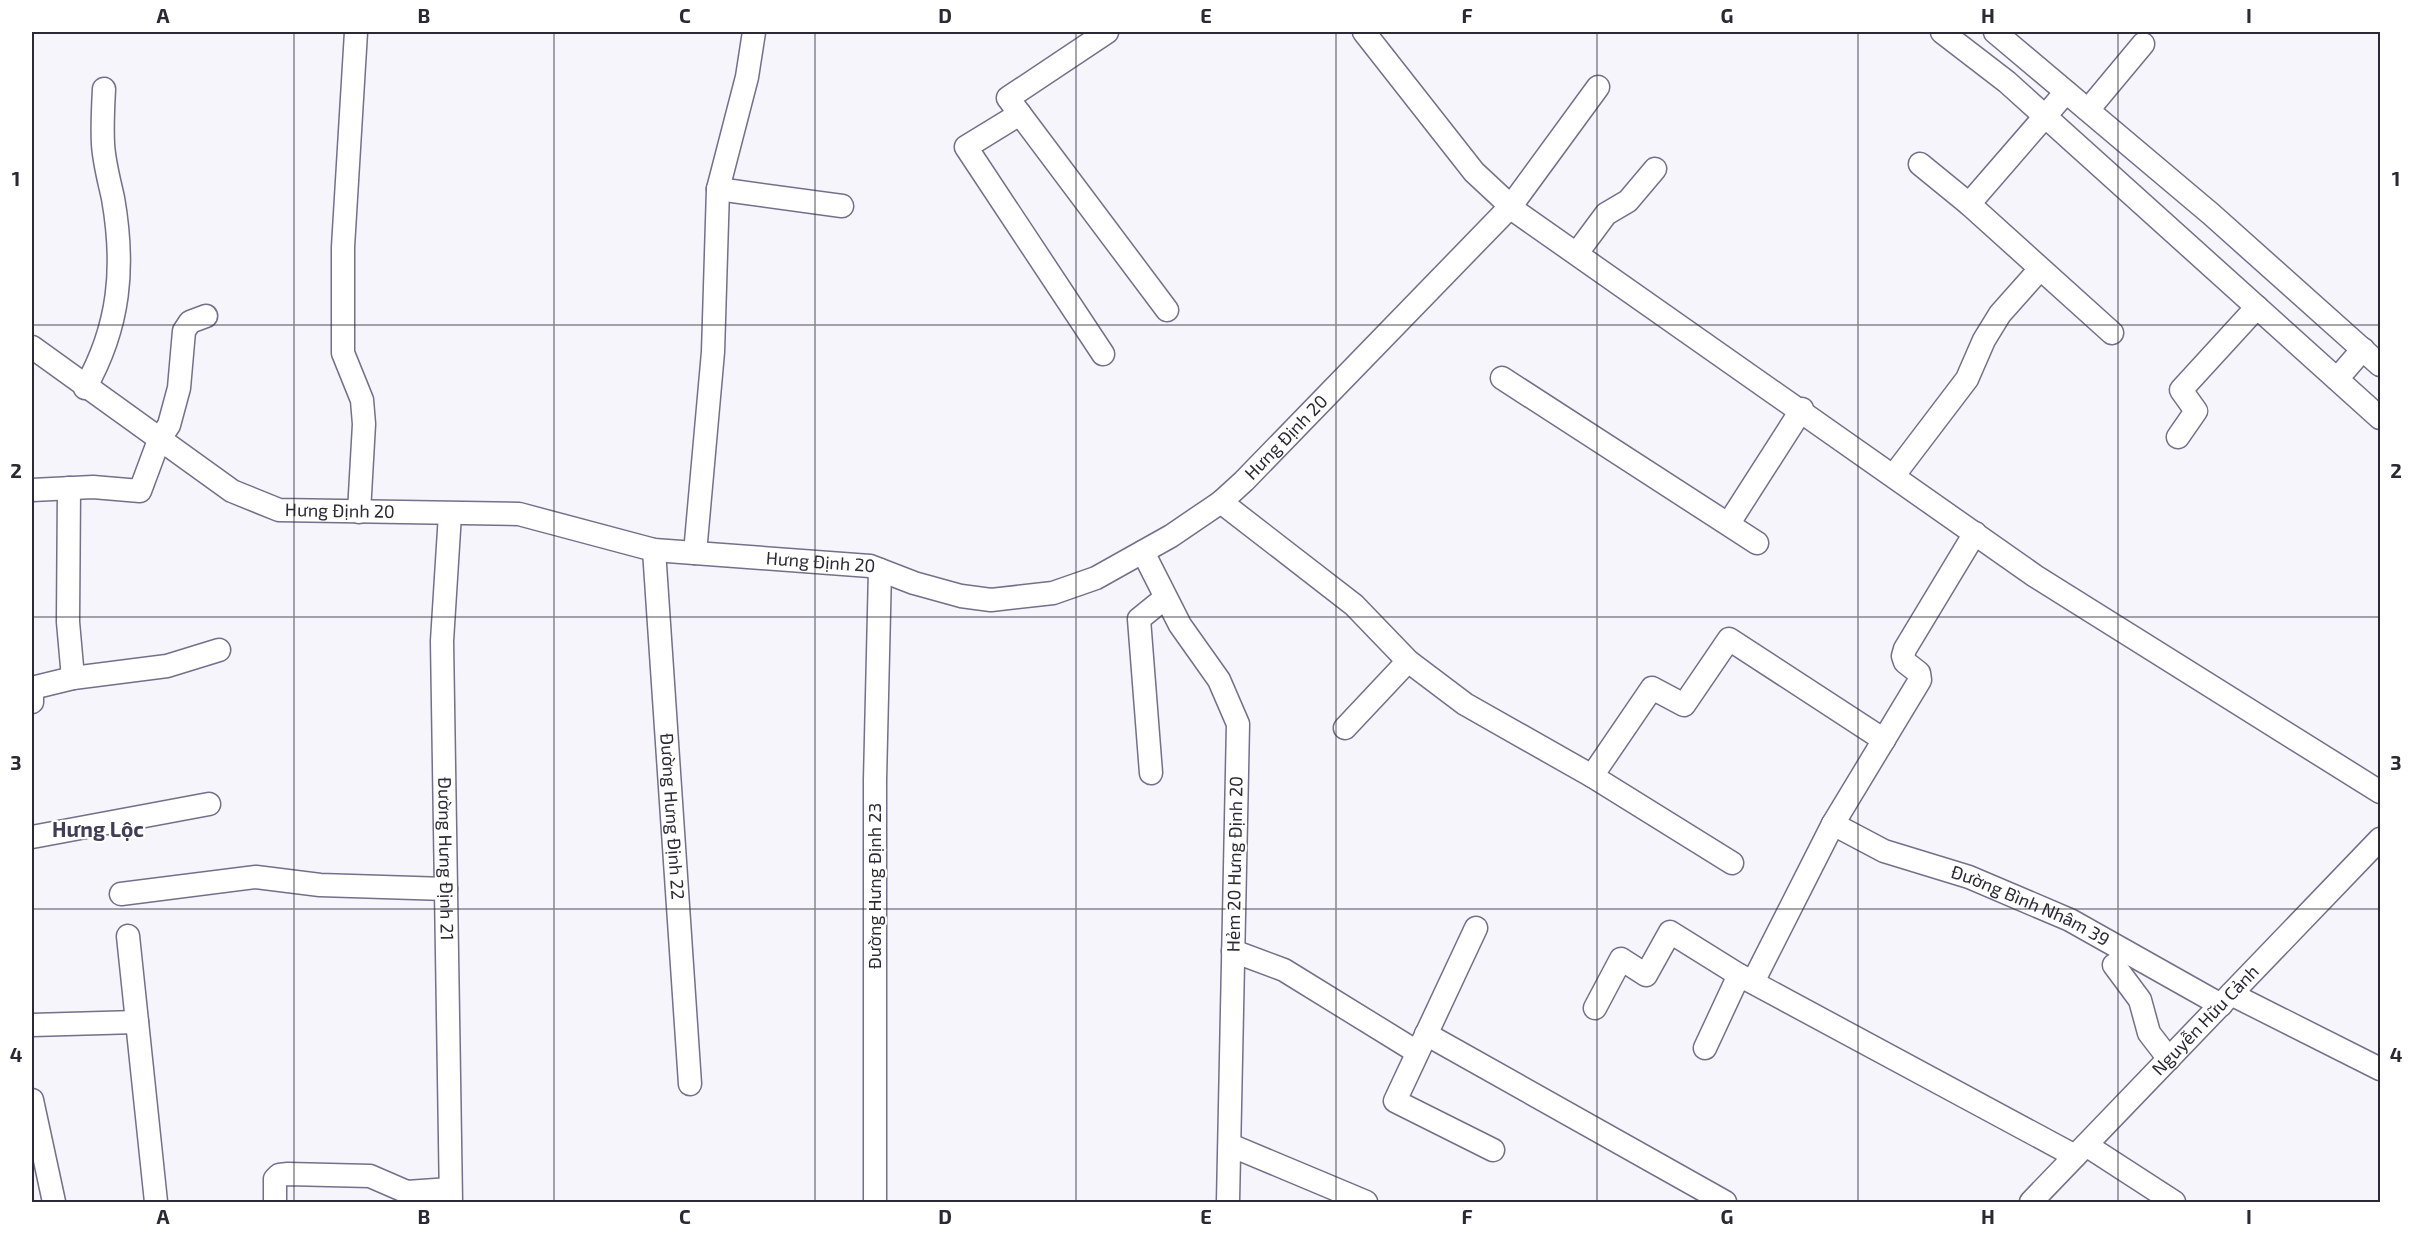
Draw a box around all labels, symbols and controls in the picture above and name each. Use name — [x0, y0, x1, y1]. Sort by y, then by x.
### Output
text: A — [156, 3, 170, 27]
text: B — [418, 3, 430, 27]
text: C — [679, 3, 691, 27]
text: D — [938, 3, 952, 27]
text: E — [1200, 3, 1212, 27]
text: F — [1461, 3, 1473, 27]
text: G — [1721, 3, 1733, 27]
text: H — [1981, 3, 1995, 27]
text: I — [2246, 3, 2252, 27]
text: 1 — [12, 166, 20, 190]
text: 1 — [2392, 166, 2400, 190]
street label: Hưng Định 20 — [1240, 390, 1332, 484]
text: 2 — [10, 458, 22, 482]
text: 2 — [2390, 458, 2402, 482]
street label: Hưng Định 20 — [285, 498, 395, 522]
street label: Hưng Định 20 — [765, 546, 876, 576]
street label: Đường Hưng Định 22 — [656, 732, 690, 900]
text: 3 — [10, 750, 22, 774]
text: 3 — [2390, 750, 2402, 774]
street label: Hẻm 20 Hưng Định 20 — [1221, 776, 1247, 952]
street label: Đường Hưng Định 21 — [434, 777, 459, 941]
street label: Đường Hưng Định 23 — [863, 803, 885, 969]
district label: Hưng Lộc — [52, 816, 144, 841]
street label: Đường Bình Nhâm 39 — [1949, 860, 2114, 950]
street label: Nguyễn Hữu Cảnh — [2147, 960, 2263, 1079]
text: 4 — [10, 1042, 23, 1066]
text: 4 — [2390, 1042, 2403, 1066]
text: A — [156, 1204, 170, 1228]
text: B — [418, 1204, 430, 1228]
text: C — [679, 1204, 691, 1228]
text: D — [938, 1204, 952, 1228]
text: E — [1200, 1204, 1212, 1228]
text: F — [1461, 1204, 1473, 1228]
text: G — [1721, 1204, 1733, 1228]
text: H — [1981, 1204, 1995, 1228]
text: I — [2246, 1204, 2252, 1228]

